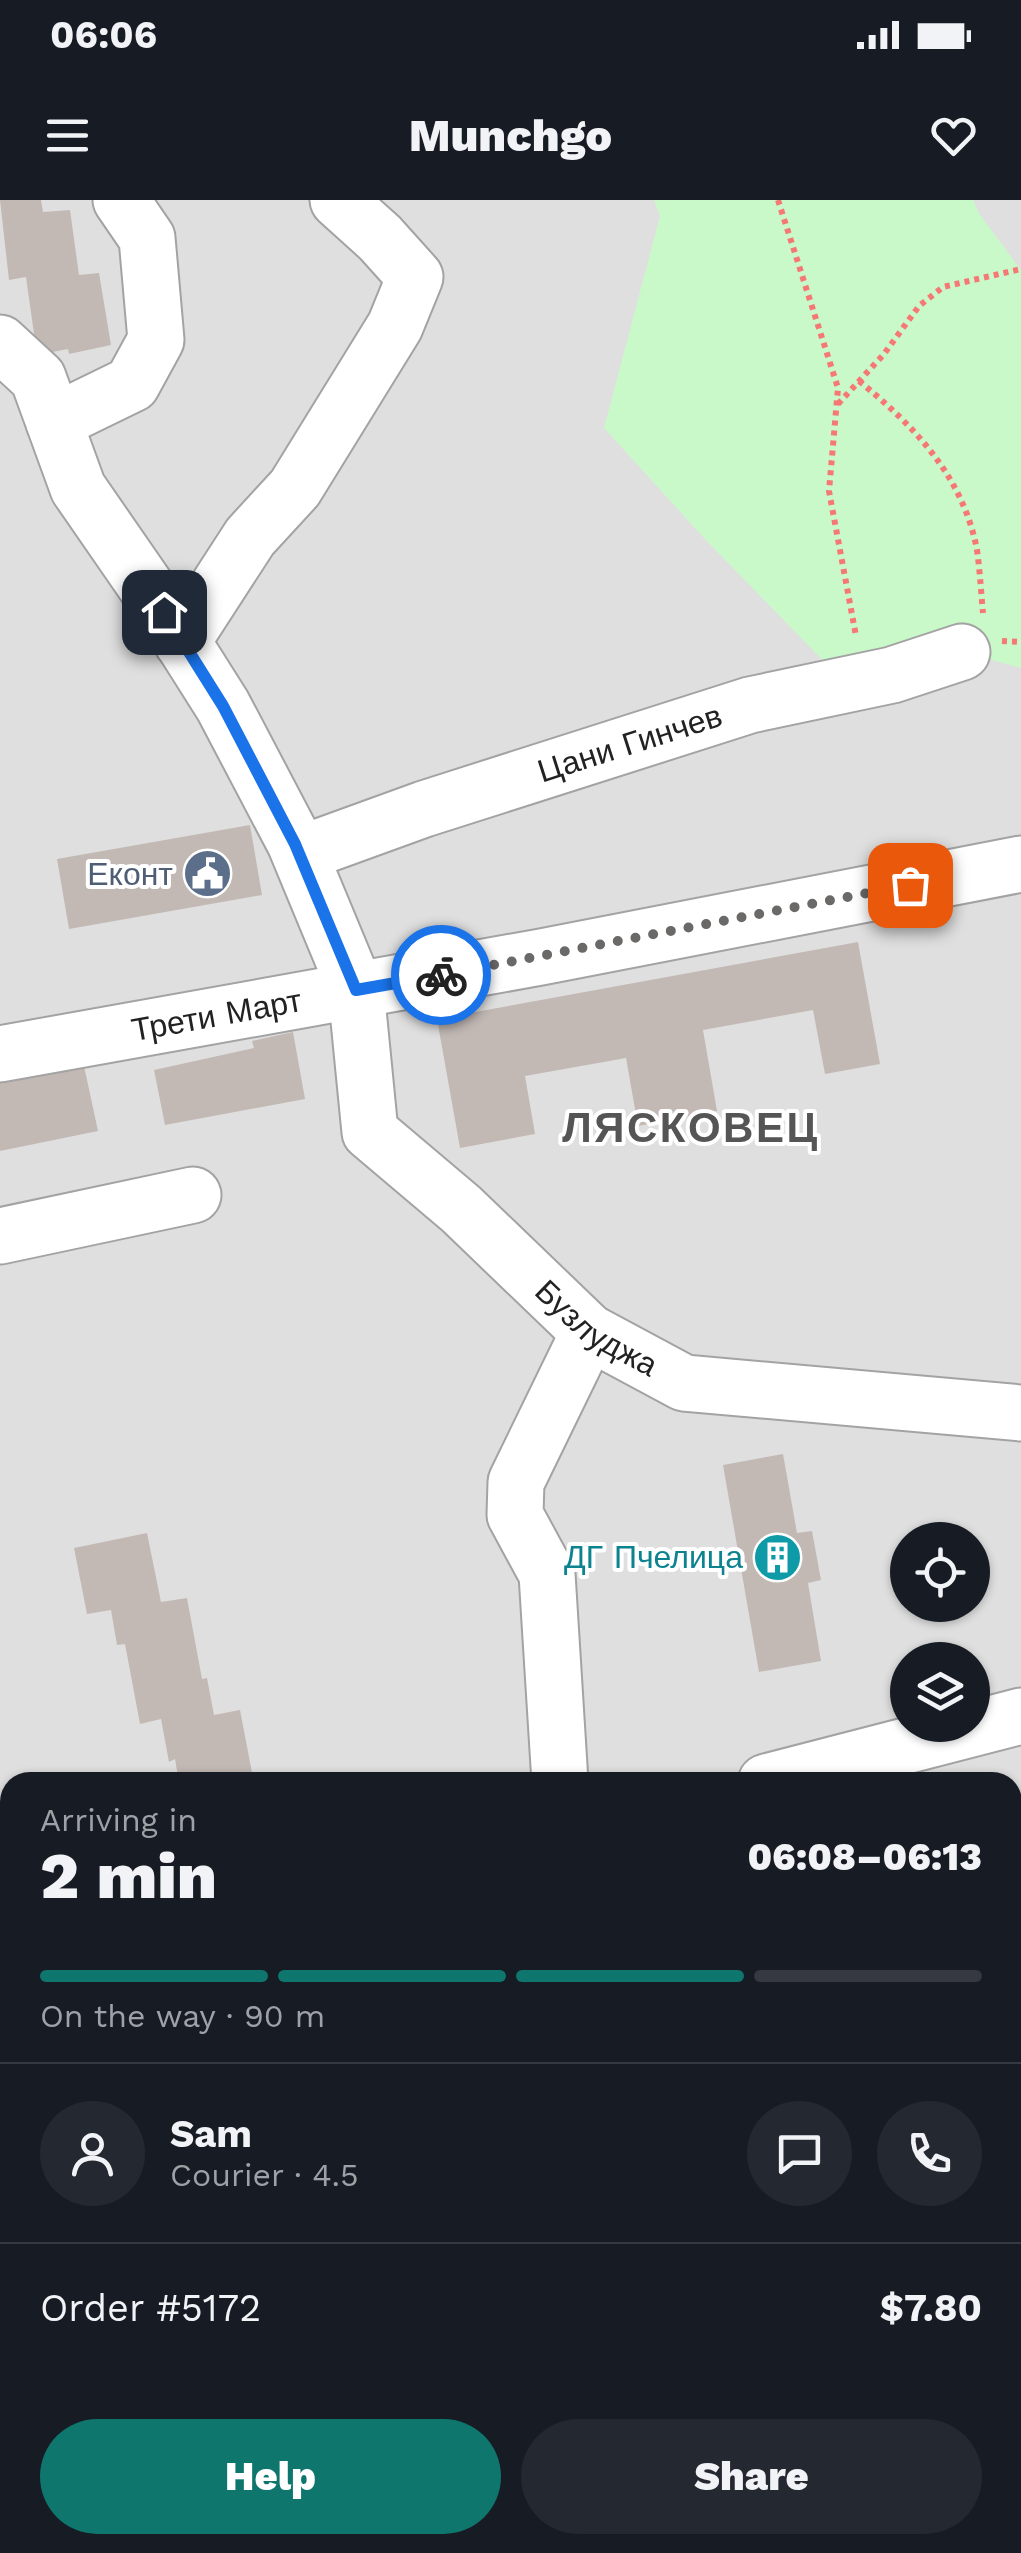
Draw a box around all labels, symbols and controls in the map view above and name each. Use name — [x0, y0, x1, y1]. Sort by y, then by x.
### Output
text: 06:06 — [50, 13, 157, 57]
icon: menu — [40, 108, 95, 163]
icon: heart — [926, 108, 981, 163]
text: Munchgo — [409, 109, 612, 162]
pin — [122, 570, 207, 655]
icon: home — [137, 585, 192, 640]
street label: Цани Гинчев — [533, 696, 727, 790]
pin — [868, 843, 953, 928]
public building icon: Еконт — [182, 848, 234, 900]
place label: Еконт — [87, 855, 173, 893]
icon: bag — [883, 858, 938, 913]
courier — [391, 925, 491, 1025]
icon: bike — [414, 948, 469, 1003]
street label: Трети Март — [128, 981, 305, 1049]
district label: ЛЯСКОВЕЦ — [562, 1103, 820, 1152]
street label: Бузлуджа — [528, 1272, 664, 1384]
map controls — [890, 1522, 990, 1742]
button: locate — [890, 1522, 990, 1622]
building icon: ДГ Пчелица — [752, 1531, 804, 1583]
place label: ДГ Пчелица — [564, 1538, 743, 1576]
button: layers — [890, 1642, 990, 1742]
text: Arriving in — [40, 1801, 197, 1839]
text: 06:08–06:13 — [747, 1835, 982, 1879]
text: 2 min — [40, 1838, 217, 1914]
text: On the way · 90 m — [40, 1997, 325, 2035]
button: person — [40, 2101, 145, 2206]
button: chat — [747, 2101, 852, 2206]
button: phone — [877, 2101, 982, 2206]
text: Sam — [170, 2112, 252, 2156]
text: Courier · 4.5 — [170, 2156, 359, 2194]
text: Order #5172 — [40, 2286, 261, 2330]
text: $7.80 — [880, 2286, 982, 2330]
button: Help — [40, 2419, 501, 2534]
button: Share — [521, 2419, 982, 2534]

